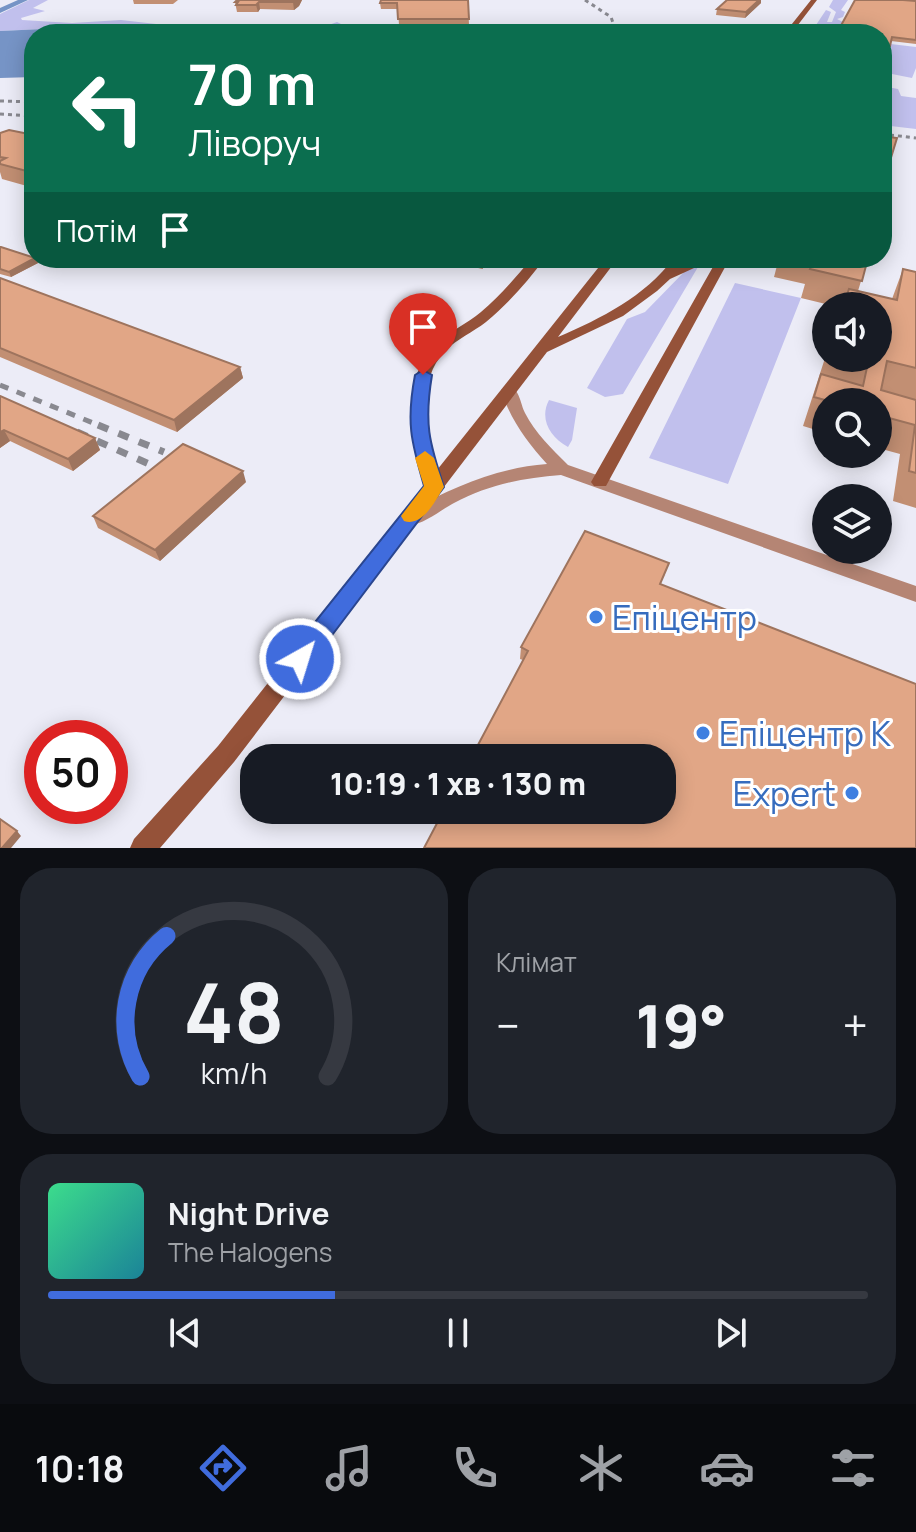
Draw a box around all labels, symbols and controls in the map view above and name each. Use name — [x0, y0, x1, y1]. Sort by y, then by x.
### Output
text: 70 m — [188, 45, 316, 122]
icon: left — [56, 56, 160, 160]
text: Ліворуч — [188, 118, 321, 167]
icon: arrive — [153, 208, 197, 252]
text: Потім — [56, 210, 137, 251]
map controls — [812, 292, 892, 564]
button: sound — [812, 292, 892, 372]
pin — [389, 293, 457, 375]
icon: arrive — [401, 305, 445, 349]
button: search — [812, 388, 892, 468]
button: layers — [812, 484, 892, 564]
place label: Епіцентр — [612, 594, 757, 640]
marker: Епіцентр — [587, 608, 605, 626]
position arrow — [258, 617, 342, 701]
place label: Епіцентр К — [719, 710, 892, 756]
speed limit sign: 50 — [24, 720, 128, 824]
marker: Епіцентр К — [694, 724, 712, 742]
text: 10:19 · 1 хв · 130 m — [330, 763, 586, 804]
place label: Expert — [733, 770, 836, 816]
marker: Expert — [843, 784, 861, 802]
text: Клімат — [496, 944, 577, 980]
text: 48 — [183, 954, 285, 1068]
text: 19° — [635, 984, 727, 1066]
text: − — [496, 995, 520, 1055]
text: + — [843, 995, 868, 1055]
text: km/h — [201, 1054, 267, 1093]
text: Night Drive — [168, 1193, 330, 1234]
text: The Halogens — [168, 1234, 332, 1270]
icon: previous — [163, 1311, 207, 1355]
icon: pause — [436, 1311, 480, 1355]
icon: next — [709, 1311, 753, 1355]
icon: directions — [195, 1440, 251, 1496]
icon: music — [321, 1440, 377, 1496]
icon: phone — [447, 1440, 503, 1496]
icon: climate — [573, 1440, 629, 1496]
icon: car — [699, 1440, 755, 1496]
icon: filters — [825, 1440, 881, 1496]
text: 10:18 — [35, 1444, 125, 1493]

